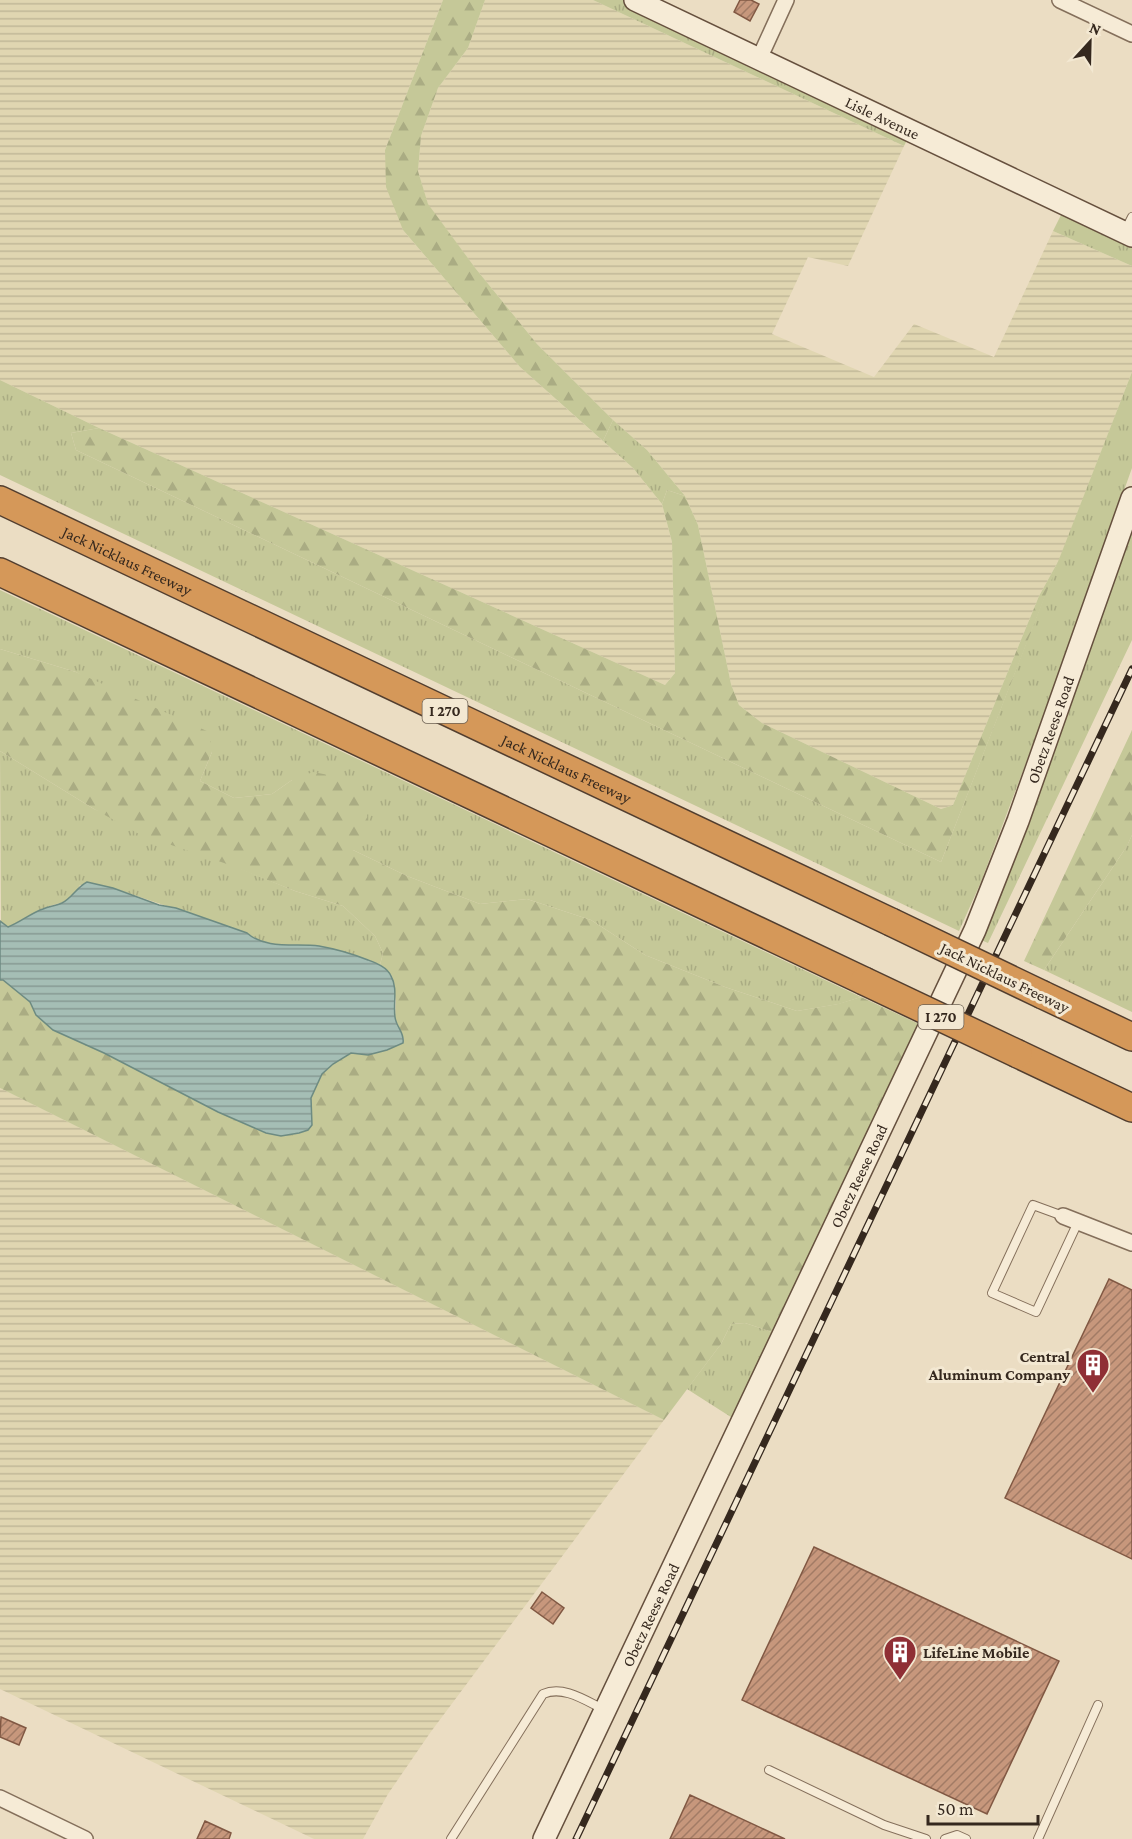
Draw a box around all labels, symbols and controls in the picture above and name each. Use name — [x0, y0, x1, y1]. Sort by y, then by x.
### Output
north arrow — [1060, 12, 1120, 72]
text: N — [1087, 19, 1104, 39]
street label: Lisle Avenue — [843, 93, 922, 143]
street label: Jack Nicklaus Freeway — [58, 522, 195, 600]
street label: Obetz Reese Road — [1024, 673, 1078, 786]
road number: I 270 — [422, 699, 468, 723]
street label: Jack Nicklaus Freeway — [497, 730, 634, 808]
street label: Jack Nicklaus Freeway — [935, 938, 1073, 1017]
road number: I 270 — [918, 1005, 964, 1029]
street label: Obetz Reese Road — [827, 1121, 891, 1230]
building icon: Central Aluminum Company — [1075, 1347, 1111, 1394]
place label: Central Aluminum Company — [928, 1348, 1070, 1383]
street label: Obetz Reese Road — [619, 1560, 683, 1670]
building icon: LifeLine Mobile — [882, 1634, 918, 1681]
place label: LifeLine Mobile — [923, 1644, 1030, 1661]
scale bar — [928, 1788, 1038, 1826]
text: 50 m — [937, 1799, 974, 1819]

